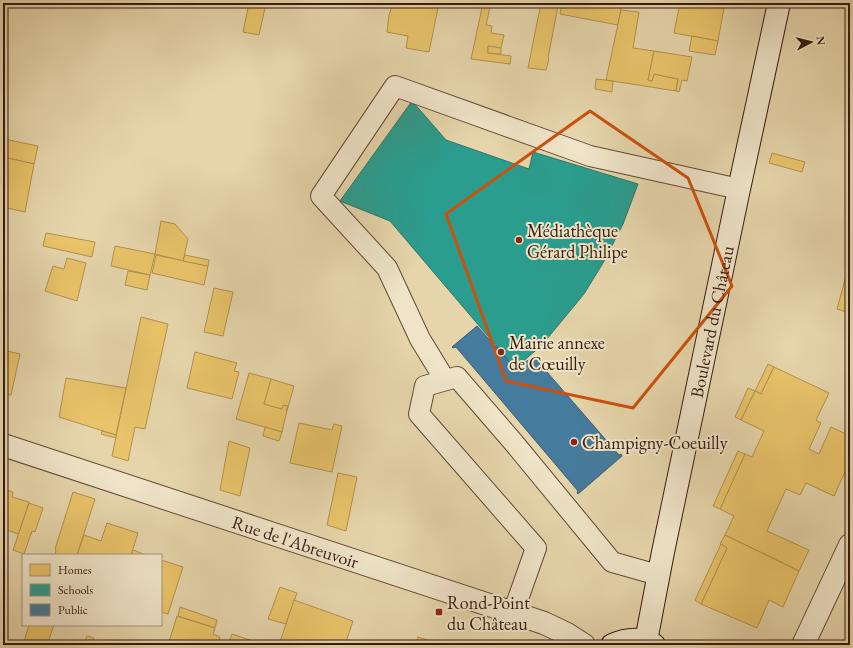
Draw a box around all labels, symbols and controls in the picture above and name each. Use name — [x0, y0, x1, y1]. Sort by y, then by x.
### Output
north arrow — [791, 22, 831, 62]
text: N — [813, 36, 828, 46]
place label: Médiathèque Gérard Philipe — [527, 219, 628, 263]
marker: Médiathèque Gérard Philipe — [514, 235, 524, 245]
street label: Boulevard du Château — [684, 243, 738, 400]
place label: Mairie annexe de Cœuilly — [509, 331, 605, 375]
marker: Mairie annexe de Cœuilly — [496, 347, 506, 357]
place label: Champigny-Coeuilly — [582, 431, 728, 454]
marker: Champigny-Coeuilly — [569, 437, 579, 447]
street label: Rue de l'Abreuvoir — [229, 510, 362, 573]
legend — [22, 554, 162, 626]
text: Homes — [58, 562, 92, 578]
text: Schools — [58, 582, 93, 598]
place label: Rond-Point du Château — [447, 591, 530, 635]
text: Public — [58, 602, 88, 618]
marker: Rond-Point du Château — [434, 607, 444, 617]

